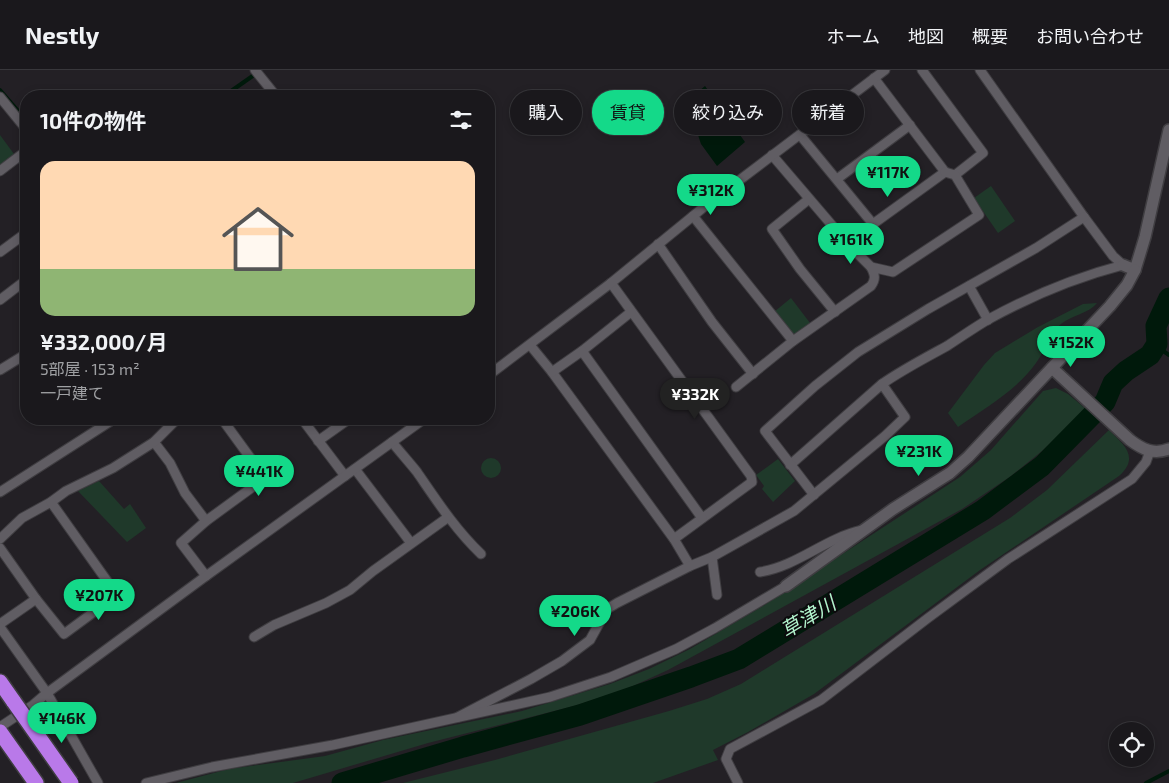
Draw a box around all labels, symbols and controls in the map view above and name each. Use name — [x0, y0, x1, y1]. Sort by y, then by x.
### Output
text: Nestly — [25, 20, 99, 49]
text: ホーム — [827, 25, 880, 47]
text: 地図 — [908, 25, 944, 47]
text: 概要 — [972, 25, 1008, 47]
text: お問い合わせ — [1036, 25, 1144, 47]
chip: 購入 — [510, 90, 582, 135]
chip: 賃貸 — [592, 90, 664, 135]
chip: 絞り込み — [674, 90, 782, 135]
chip: 新着 — [792, 90, 864, 135]
icon: filters — [447, 106, 475, 134]
text: 10件の物件 — [40, 108, 146, 133]
pin: ¥117K — [853, 156, 923, 198]
text: ¥117K — [866, 162, 910, 181]
pin: ¥312K — [676, 174, 746, 216]
text: ¥312K — [688, 180, 734, 199]
icon: home — [213, 194, 303, 284]
pin: ¥161K — [816, 222, 886, 265]
text: ¥161K — [829, 229, 873, 248]
pin: ¥152K — [1036, 326, 1106, 368]
text: ¥332,000/月 — [40, 329, 167, 354]
text: ¥152K — [1048, 332, 1094, 351]
text: 5部屋 · 153 m² — [40, 359, 140, 378]
pin: ¥332K — [660, 378, 730, 420]
text: 一戸建て — [40, 383, 104, 402]
text: ¥332K — [671, 384, 719, 403]
pin: ¥231K — [884, 434, 954, 477]
text: ¥231K — [896, 441, 942, 460]
pin: ¥441K — [224, 454, 294, 497]
text: ¥441K — [235, 461, 283, 480]
pin: ¥207K — [64, 578, 134, 621]
text: ¥207K — [75, 585, 123, 604]
water label: 草津川 — [776, 589, 841, 642]
pin: ¥206K — [540, 594, 610, 637]
text: ¥206K — [550, 601, 600, 620]
pin: ¥146K — [27, 702, 97, 744]
text: ¥146K — [38, 708, 86, 727]
map controls — [1109, 722, 1154, 767]
button: locate — [1109, 722, 1154, 767]

